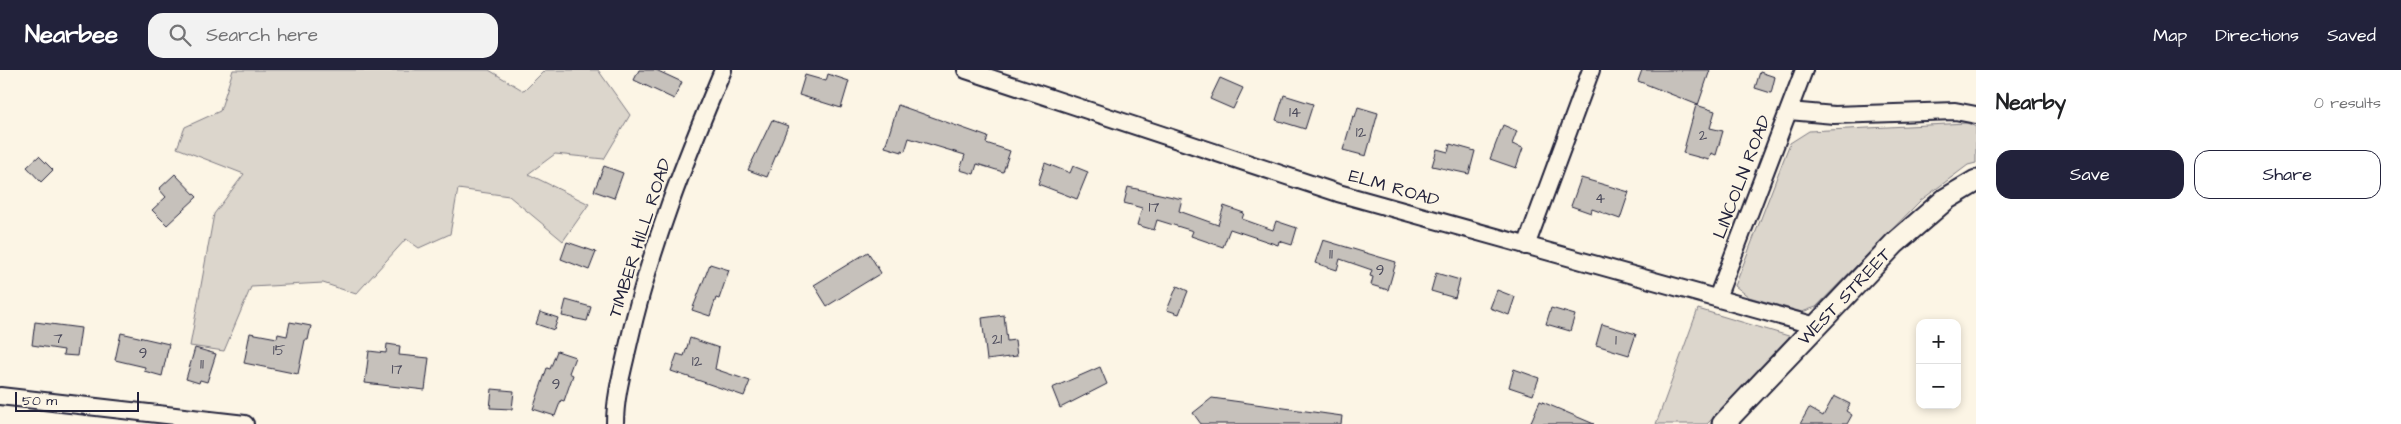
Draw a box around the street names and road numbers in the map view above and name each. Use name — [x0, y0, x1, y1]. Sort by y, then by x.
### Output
street label: LINCOLN ROAD — [1707, 111, 1777, 242]
street label: TIMBER HILL ROAD — [602, 155, 678, 321]
street label: ELM ROAD — [1346, 163, 1443, 213]
street label: WEST STREET — [1792, 242, 1897, 351]

